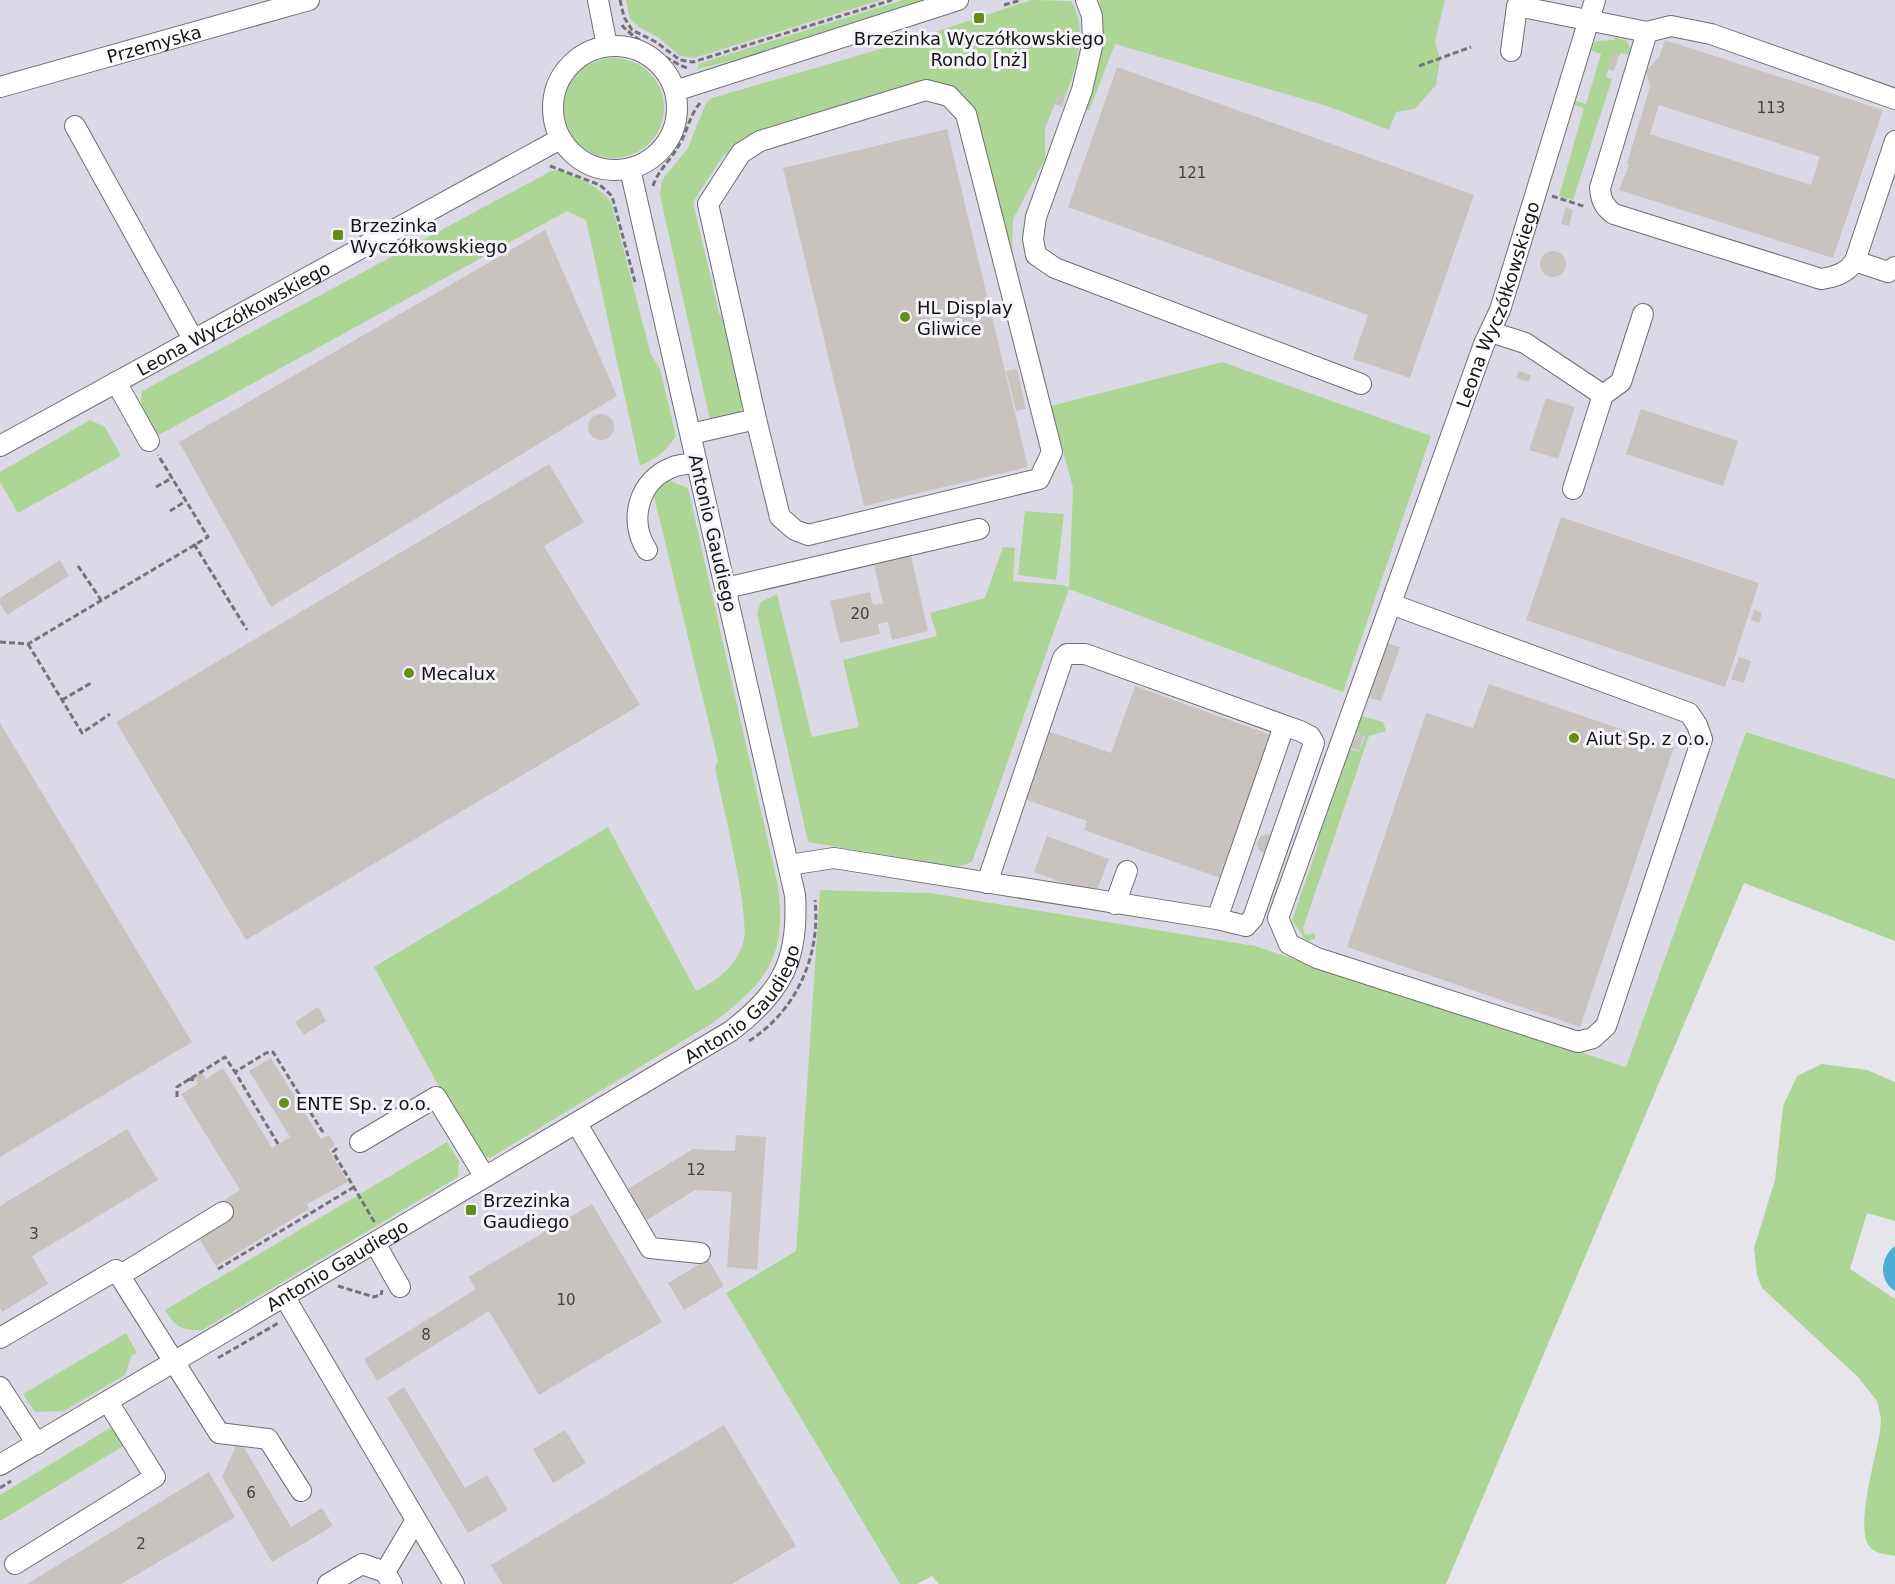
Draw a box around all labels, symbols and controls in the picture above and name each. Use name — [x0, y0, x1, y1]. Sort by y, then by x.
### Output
marker: Brzezinka Wyczółkowskiego Rondo [nż] — [972, 11, 986, 25]
street label: Przemyska — [104, 20, 204, 67]
place label: Brzezinka Wyczółkowskiego Rondo [nż] — [854, 28, 1104, 70]
house number: 113 — [1757, 99, 1785, 117]
house number: 121 — [1178, 164, 1206, 182]
street label: Leona Wyczółkowskiego — [1452, 199, 1543, 410]
place label: Brzezinka Wyczółkowskiego — [350, 215, 507, 257]
marker: Brzezinka Wyczółkowskiego — [331, 228, 345, 242]
street label: Leona Wyczółkowskiego — [133, 257, 334, 380]
place label: HL Display Gliwice — [917, 297, 1013, 339]
marker: HL Display Gliwice — [898, 310, 912, 324]
street label: Antonio Gaudiego — [685, 452, 741, 614]
house number: 20 — [850, 605, 870, 623]
place label: Mecalux — [421, 663, 496, 684]
marker: Mecalux — [402, 666, 416, 680]
place label: Aiut Sp. z o.o. — [1586, 728, 1710, 749]
marker: Aiut Sp. z o.o. — [1567, 731, 1581, 745]
street label: Antonio Gaudiego — [680, 943, 803, 1067]
place label: ENTE Sp. z o.o. — [296, 1093, 431, 1114]
marker: ENTE Sp. z o.o. — [277, 1096, 291, 1110]
house number: 12 — [686, 1161, 706, 1179]
place label: Brzezinka Gaudiego — [483, 1190, 570, 1232]
marker: Brzezinka Gaudiego — [464, 1203, 478, 1217]
street label: Antonio Gaudiego — [262, 1215, 412, 1315]
house number: 3 — [29, 1225, 39, 1243]
house number: 10 — [556, 1291, 576, 1309]
house number: 8 — [421, 1326, 431, 1344]
house number: 6 — [246, 1484, 256, 1502]
house number: 2 — [136, 1535, 146, 1553]

